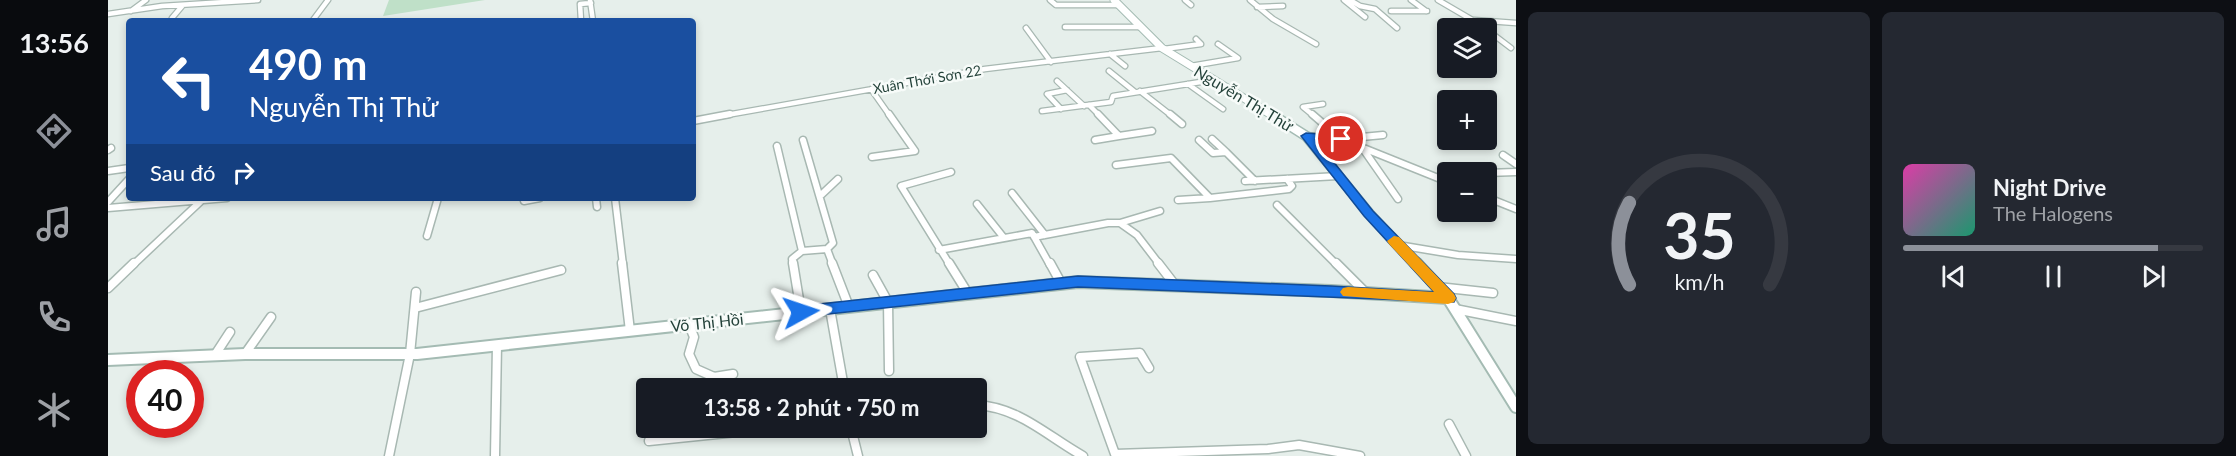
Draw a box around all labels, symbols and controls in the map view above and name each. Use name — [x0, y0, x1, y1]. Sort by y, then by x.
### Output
map controls — [1437, 18, 1497, 222]
button: layers — [1437, 18, 1497, 78]
text: 13:56 — [19, 26, 89, 59]
text: 490 m — [249, 39, 367, 89]
icon: left — [150, 42, 228, 120]
street label: Xuân Thới Sơn 22 — [872, 61, 982, 97]
street label: Nguyễn Thị Thử — [1191, 61, 1298, 136]
text: Nguyễn Thị Thử — [249, 90, 438, 123]
button: + — [1437, 90, 1497, 150]
icon: directions — [33, 110, 75, 152]
pin — [1315, 113, 1366, 164]
icon: arrive — [1324, 122, 1357, 155]
icon: right — [227, 156, 260, 189]
text: Sau đó — [150, 159, 215, 186]
button: − — [1437, 162, 1497, 222]
text: Night Drive — [1993, 174, 2106, 201]
text: 35 — [1663, 197, 1735, 272]
text: The Halogens — [1993, 201, 2113, 225]
icon: music — [33, 203, 75, 245]
icon: previous — [1937, 260, 1970, 293]
icon: pause — [2037, 260, 2070, 293]
icon: next — [2137, 260, 2170, 293]
text: km/h — [1674, 269, 1724, 295]
position arrow — [769, 280, 833, 344]
icon: phone — [33, 296, 75, 338]
street label: Võ Thị Hồi — [670, 309, 744, 335]
speed limit sign: 40 — [126, 360, 204, 438]
icon: climate — [33, 389, 75, 431]
text: 13:58 · 2 phút · 750 m — [704, 394, 919, 421]

